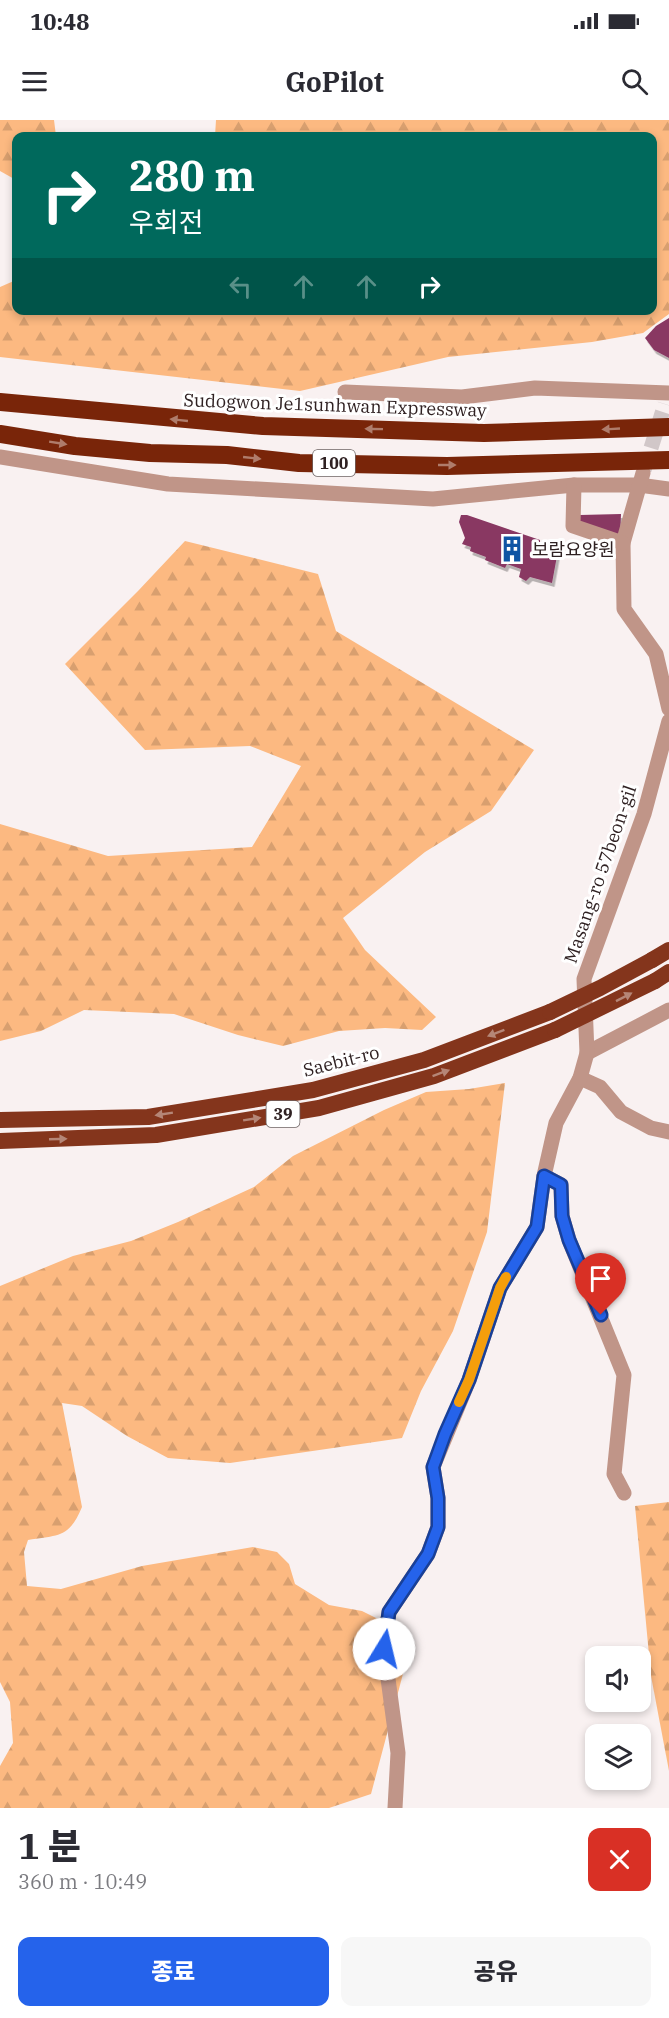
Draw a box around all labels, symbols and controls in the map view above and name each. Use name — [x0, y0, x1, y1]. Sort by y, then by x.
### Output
text: 10:48 — [30, 7, 89, 36]
text: GoPilot — [285, 64, 384, 99]
icon: menu — [18, 65, 51, 98]
icon: search — [618, 65, 651, 98]
text: 280 m — [129, 148, 255, 203]
icon: right — [30, 156, 108, 234]
text: 우회전 — [129, 204, 204, 239]
icon: left — [224, 270, 257, 303]
icon: ahead — [287, 270, 320, 303]
icon: ahead — [350, 270, 383, 303]
icon: right — [413, 270, 446, 303]
street label: Sudogwon Je1sunhwan Expressway — [183, 388, 487, 422]
one-way arrow — [169, 415, 188, 425]
one-way arrow — [364, 424, 383, 433]
one-way arrow — [601, 425, 620, 434]
one-way arrow — [48, 439, 67, 448]
road number: 100 — [313, 450, 355, 476]
one-way arrow — [243, 453, 262, 463]
one-way arrow — [437, 460, 456, 470]
building icon: 보람요양원 — [497, 534, 527, 564]
place label: 보람요양원 — [532, 538, 615, 561]
street label: Masang-ro 57beon-gil — [559, 782, 641, 966]
one-way arrow — [616, 992, 633, 1002]
one-way arrow — [486, 1028, 504, 1038]
street label: Saebit-ro — [301, 1040, 381, 1082]
one-way arrow — [432, 1068, 450, 1077]
road number: 39 — [266, 1101, 300, 1127]
one-way arrow — [155, 1110, 174, 1119]
one-way arrow — [243, 1115, 262, 1124]
one-way arrow — [49, 1134, 68, 1143]
pin — [575, 1253, 626, 1315]
icon: arrive — [584, 1262, 617, 1295]
position arrow — [352, 1617, 416, 1681]
map controls — [585, 1646, 651, 1790]
button: sound — [585, 1646, 651, 1712]
button: layers — [585, 1724, 651, 1790]
text: 1 분 — [18, 1822, 81, 1869]
button: close — [588, 1828, 651, 1891]
text: 360 m · 10:49 — [18, 1868, 147, 1895]
button: 종료 — [18, 1937, 329, 2006]
button: 공유 — [341, 1937, 651, 2006]

